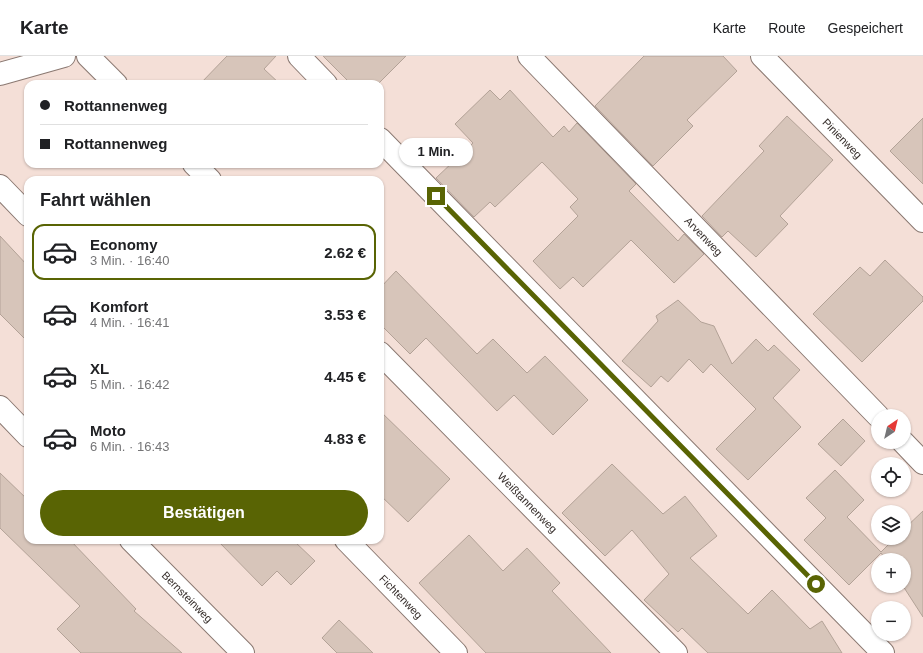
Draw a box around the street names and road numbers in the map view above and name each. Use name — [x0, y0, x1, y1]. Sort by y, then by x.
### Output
street label: Pinienweg — [820, 116, 864, 161]
street label: Arvenweg — [682, 214, 725, 258]
street label: Weißtannenweg — [495, 470, 560, 535]
street label: Bernsteinweg — [160, 569, 215, 625]
street label: Fichtenweg — [377, 572, 425, 621]

